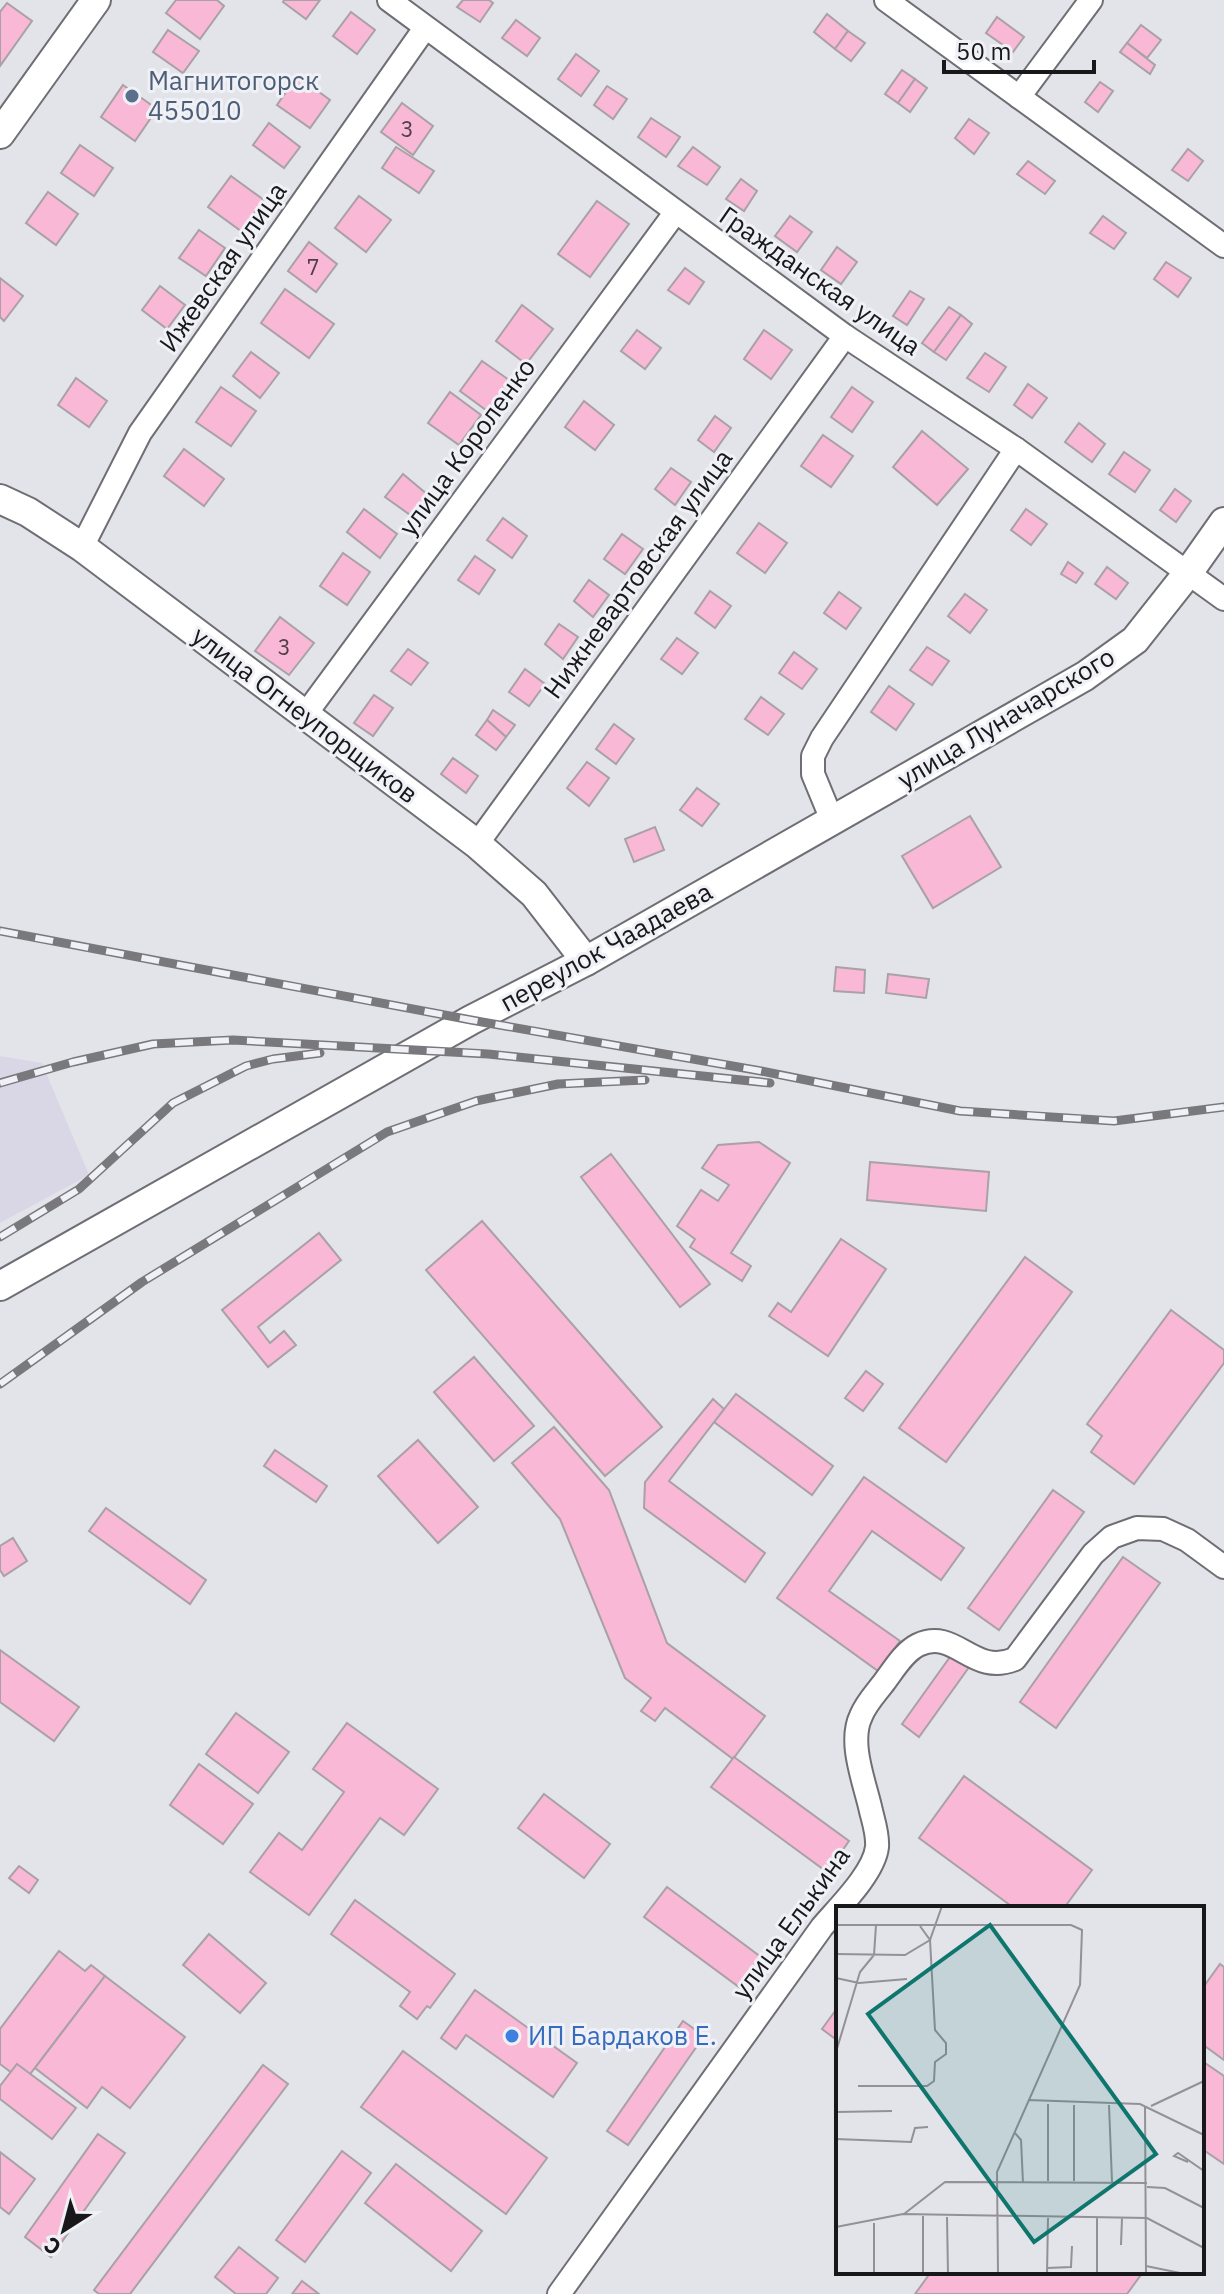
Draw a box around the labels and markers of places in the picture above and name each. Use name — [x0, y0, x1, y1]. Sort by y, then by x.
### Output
place label: Магнитогорск 455010 — [148, 63, 319, 127]
marker: Магнитогорск 455010 — [123, 87, 141, 105]
place label: ИП Бардаков Е. — [528, 2018, 717, 2052]
marker: ИП Бардаков Е. — [503, 2027, 521, 2045]

